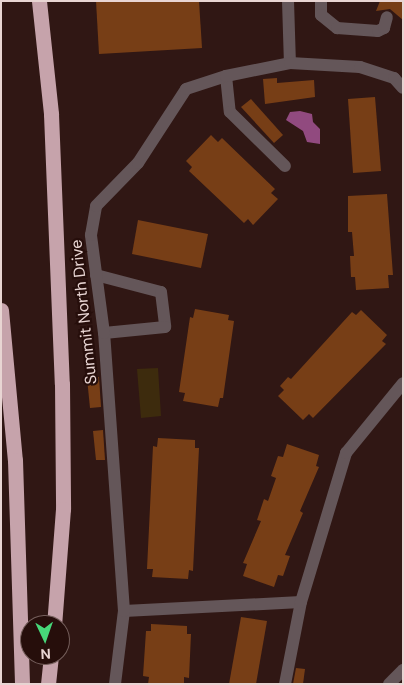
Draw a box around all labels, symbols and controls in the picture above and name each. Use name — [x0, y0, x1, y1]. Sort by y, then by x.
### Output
street label: Summit North Drive — [67, 239, 101, 385]
north arrow — [20, 615, 70, 665]
text: N — [40, 645, 51, 663]

